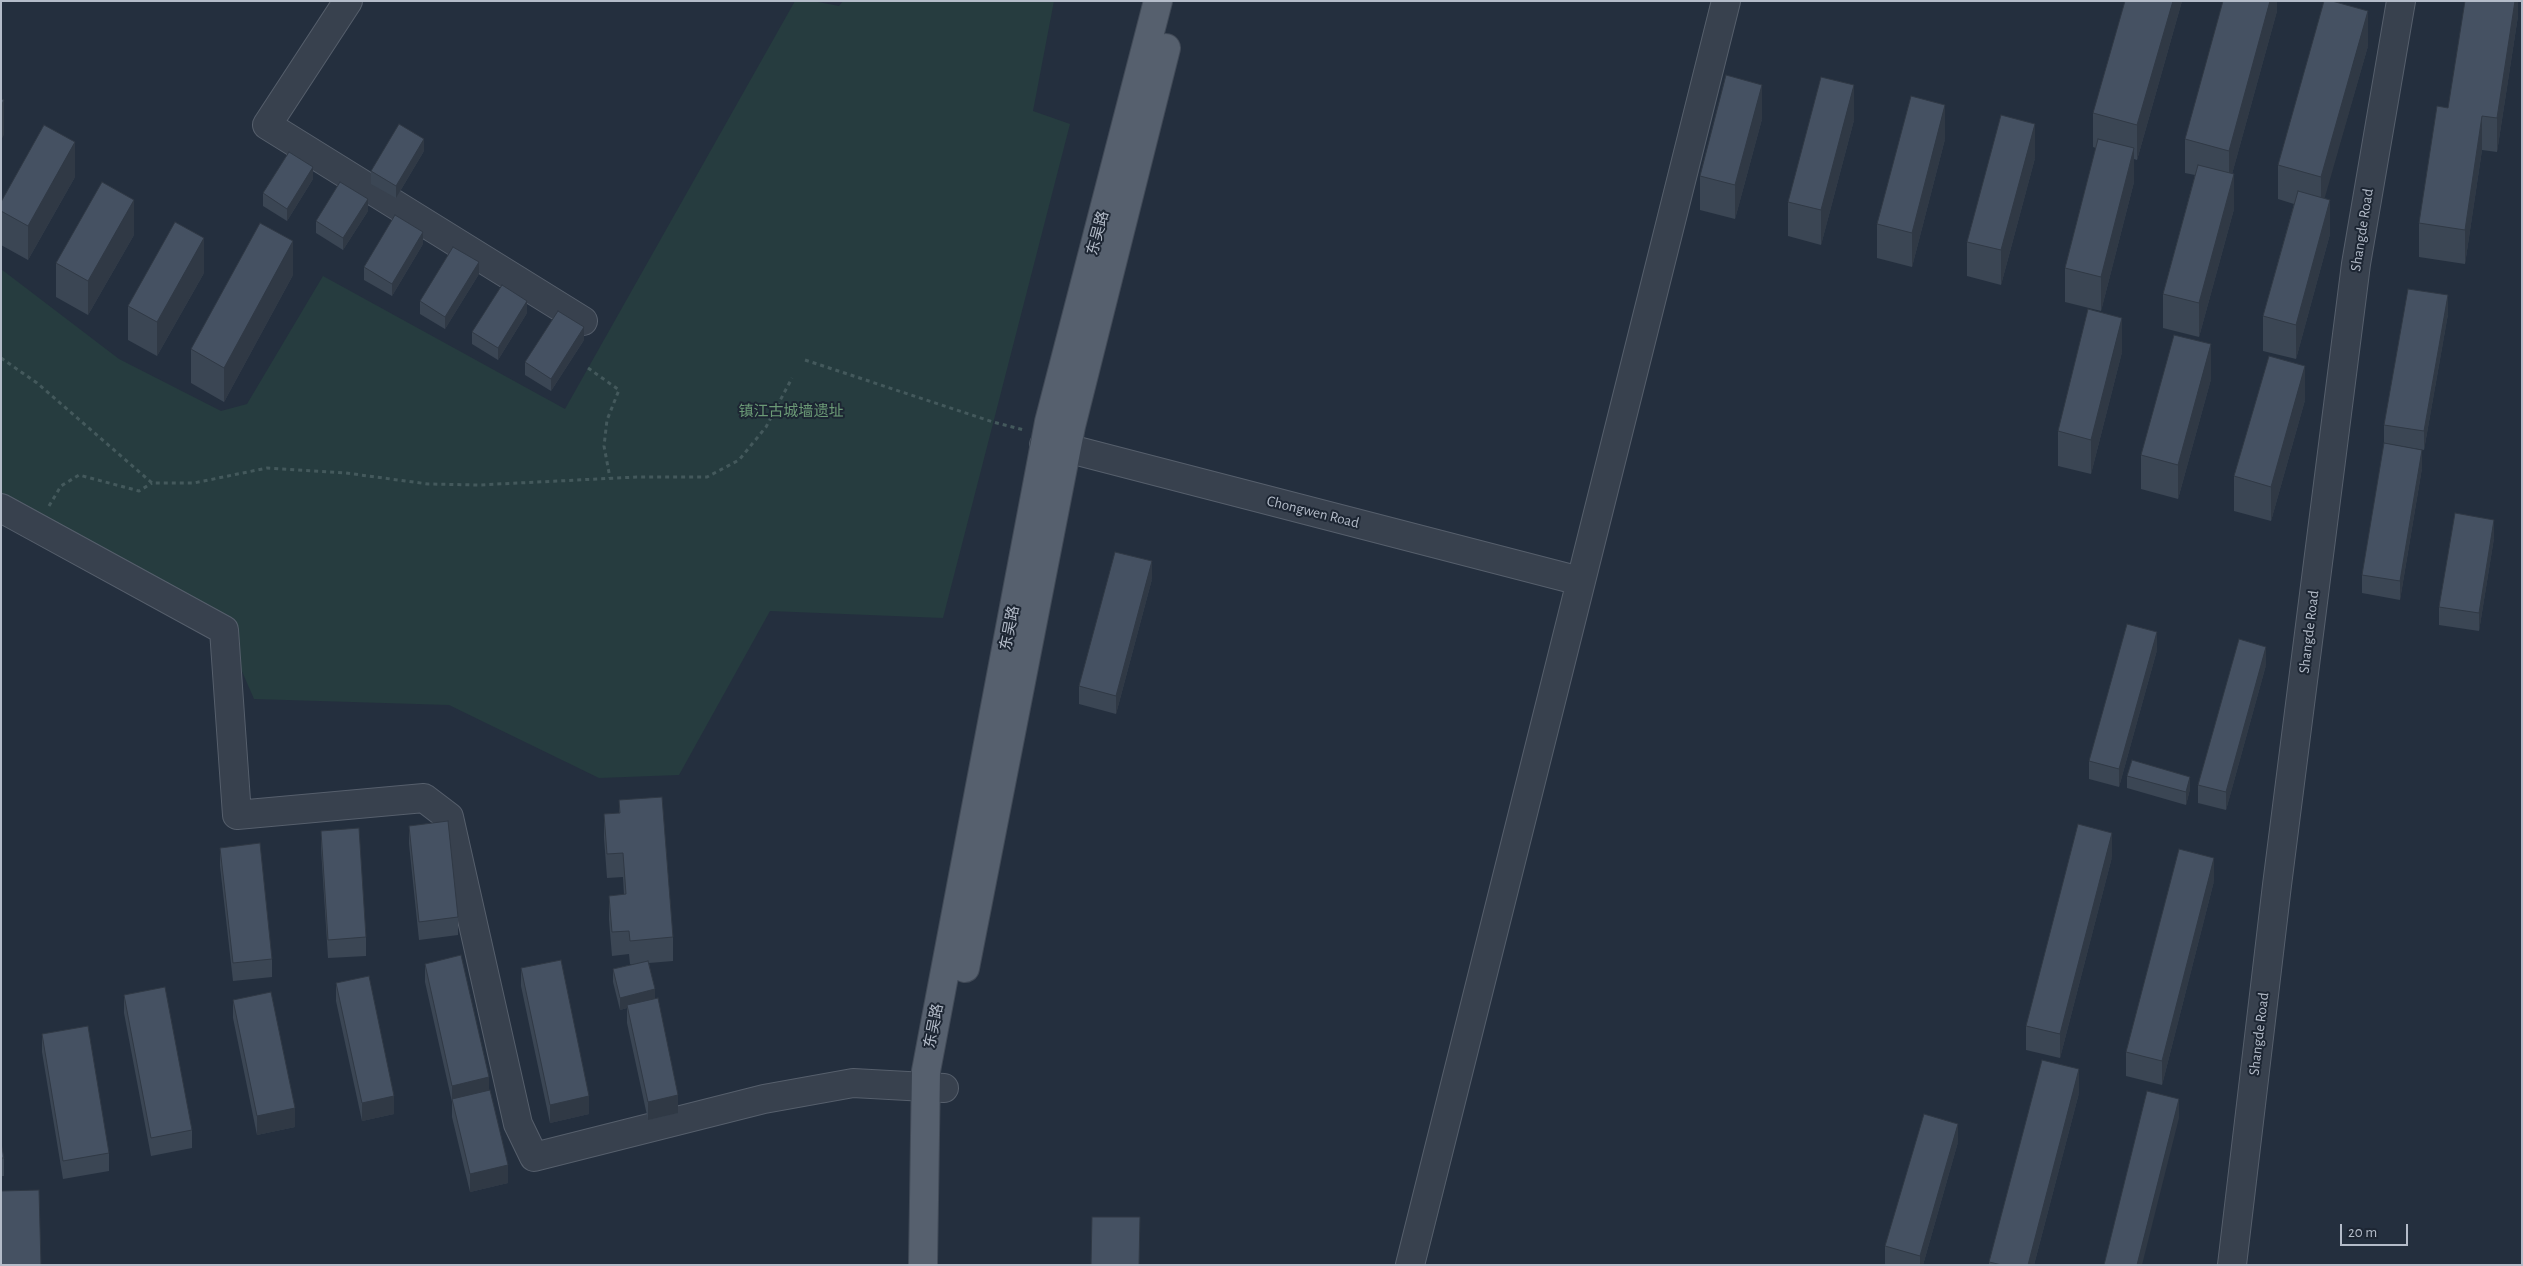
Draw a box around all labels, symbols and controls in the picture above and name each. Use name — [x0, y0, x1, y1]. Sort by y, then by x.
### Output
street label: Shangde Road — [2347, 187, 2377, 273]
street label: 东吴路 — [1083, 209, 1113, 257]
park label: 镇江古城墙遗址 — [739, 402, 843, 420]
street label: Chongwen Road — [1265, 492, 1361, 532]
street label: Shangde Road — [2295, 589, 2323, 675]
street label: 东吴路 — [997, 604, 1023, 652]
street label: Shangde Road — [2245, 991, 2273, 1077]
street label: 东吴路 — [921, 1002, 947, 1050]
scale bar — [2343, 1214, 2410, 1246]
text: 20 m — [2348, 1225, 2377, 1240]

